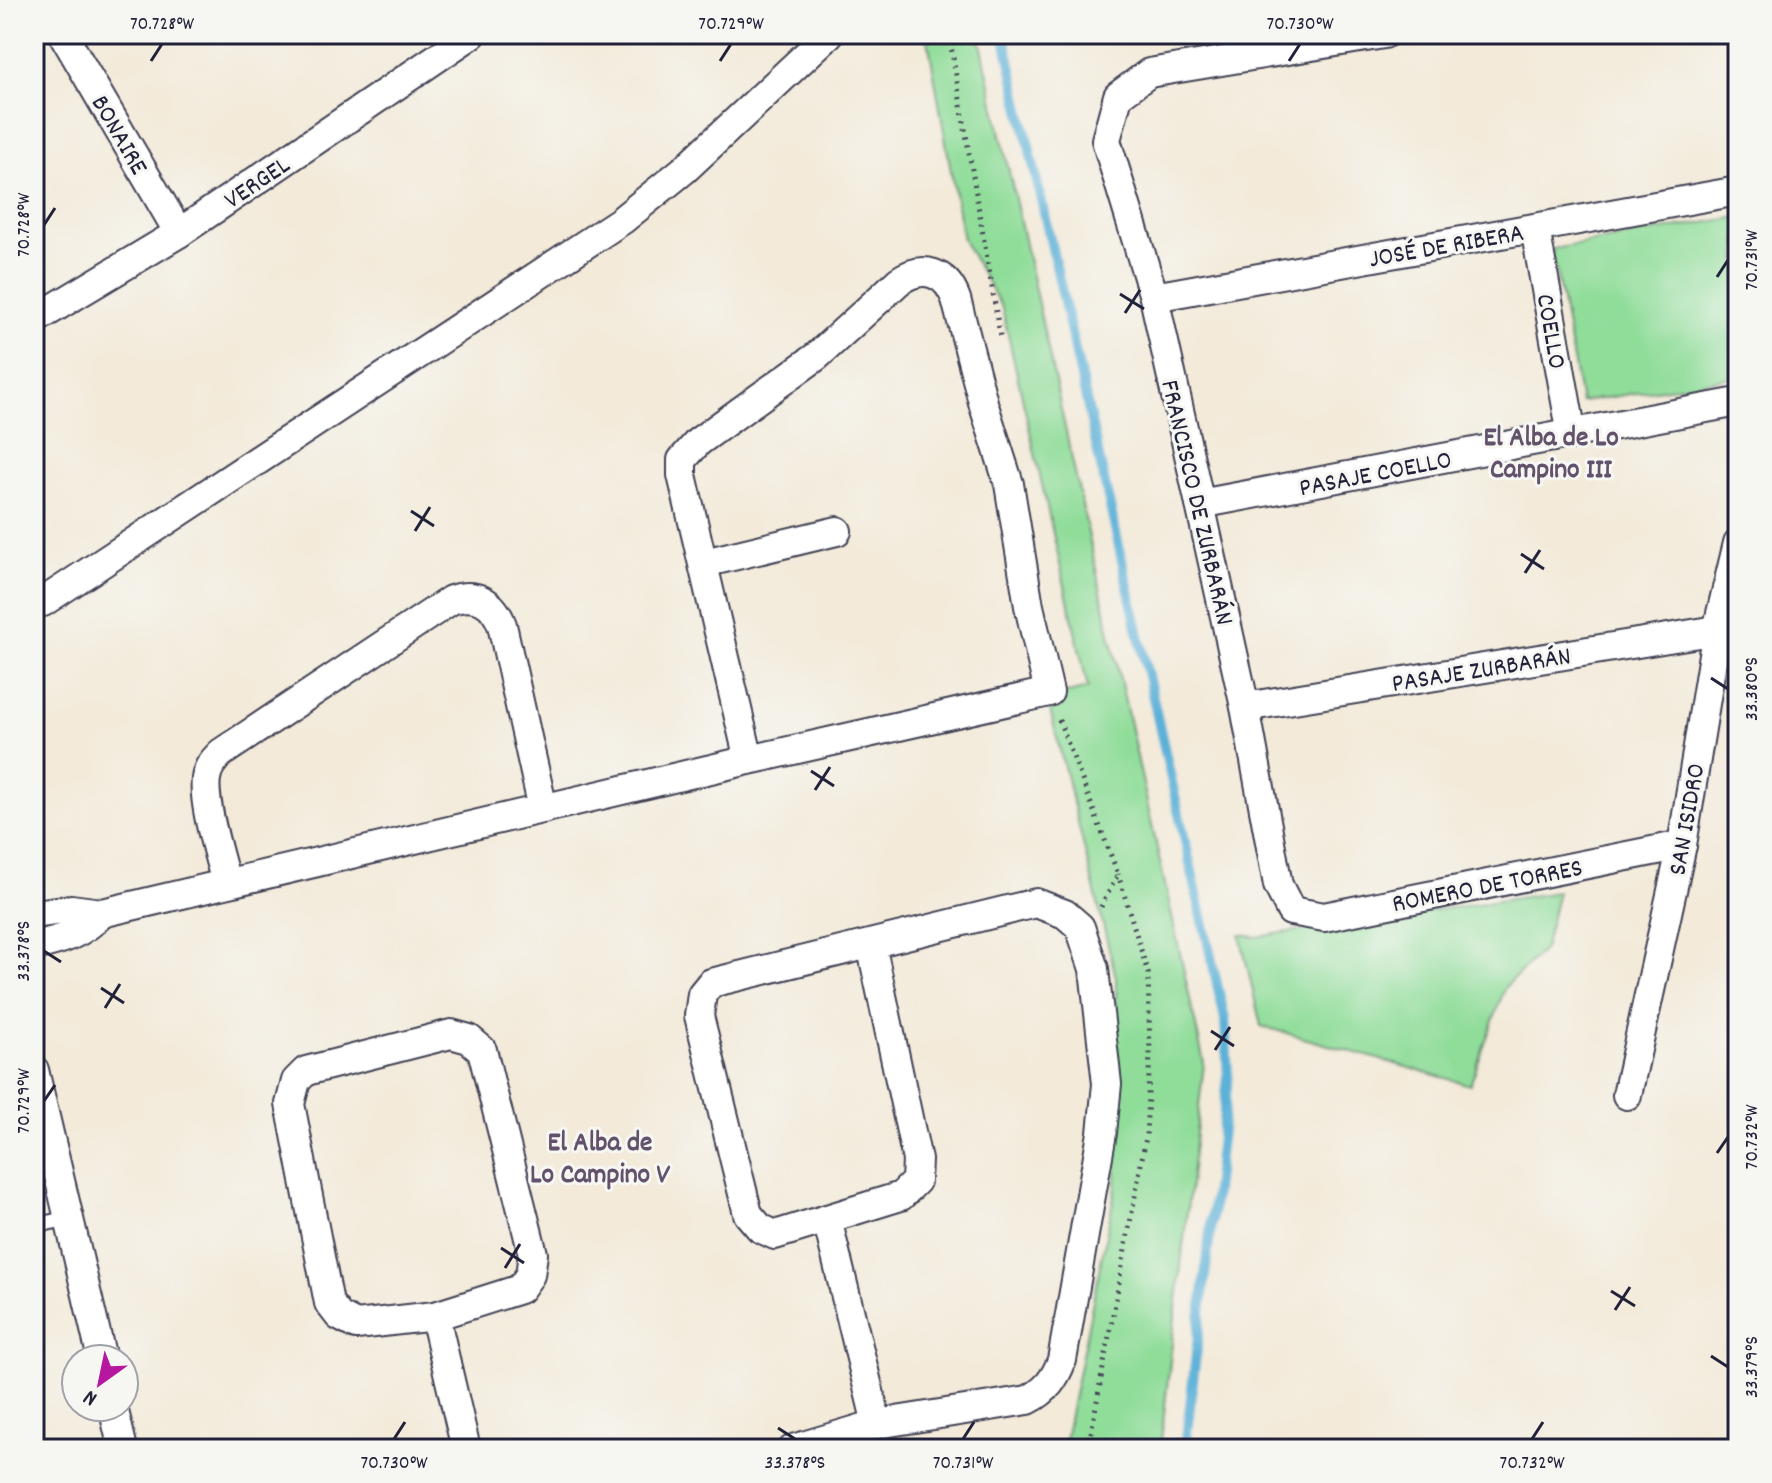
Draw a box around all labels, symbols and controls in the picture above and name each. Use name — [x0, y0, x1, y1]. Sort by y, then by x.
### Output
text: 70.728°W — [130, 11, 195, 39]
text: 70.729°W — [698, 11, 764, 39]
text: 70.730°W — [1266, 11, 1334, 39]
street label: BONAIRE — [80, 89, 156, 183]
street label: VERGEL — [218, 148, 299, 220]
text: 70.728°W — [11, 192, 39, 257]
street label: JOSÉ DE RIBERA — [1366, 216, 1527, 279]
text: 70.731°W — [1739, 229, 1767, 290]
street label: COELLO — [1525, 291, 1574, 372]
street label: FRANCISCO DE ZURBARÁN — [1149, 376, 1242, 629]
district label: El Alba de Lo Campino III — [1483, 420, 1619, 492]
street label: PASAJE COELLO — [1296, 443, 1455, 508]
street label: PASAJE ZURBARÁN — [1389, 639, 1574, 704]
text: 33.380°S — [1739, 657, 1767, 721]
street label: SAN ISIDRO — [1660, 761, 1716, 878]
street label: ROMERO DE TORRES — [1389, 851, 1586, 924]
text: 33.378°S — [11, 921, 39, 981]
text: 70.729°W — [11, 1068, 39, 1134]
text: 70.732°W — [1739, 1104, 1767, 1170]
district label: El Alba de Lo Campino V — [530, 1125, 670, 1197]
text: 33.379°S — [1739, 1336, 1767, 1398]
north arrow — [60, 1343, 140, 1423]
text: N — [78, 1381, 104, 1413]
text: 70.730°W — [360, 1450, 428, 1478]
text: 33.378°S — [765, 1450, 825, 1478]
text: 70.731°W — [933, 1450, 994, 1478]
text: 70.732°W — [1499, 1450, 1565, 1478]

